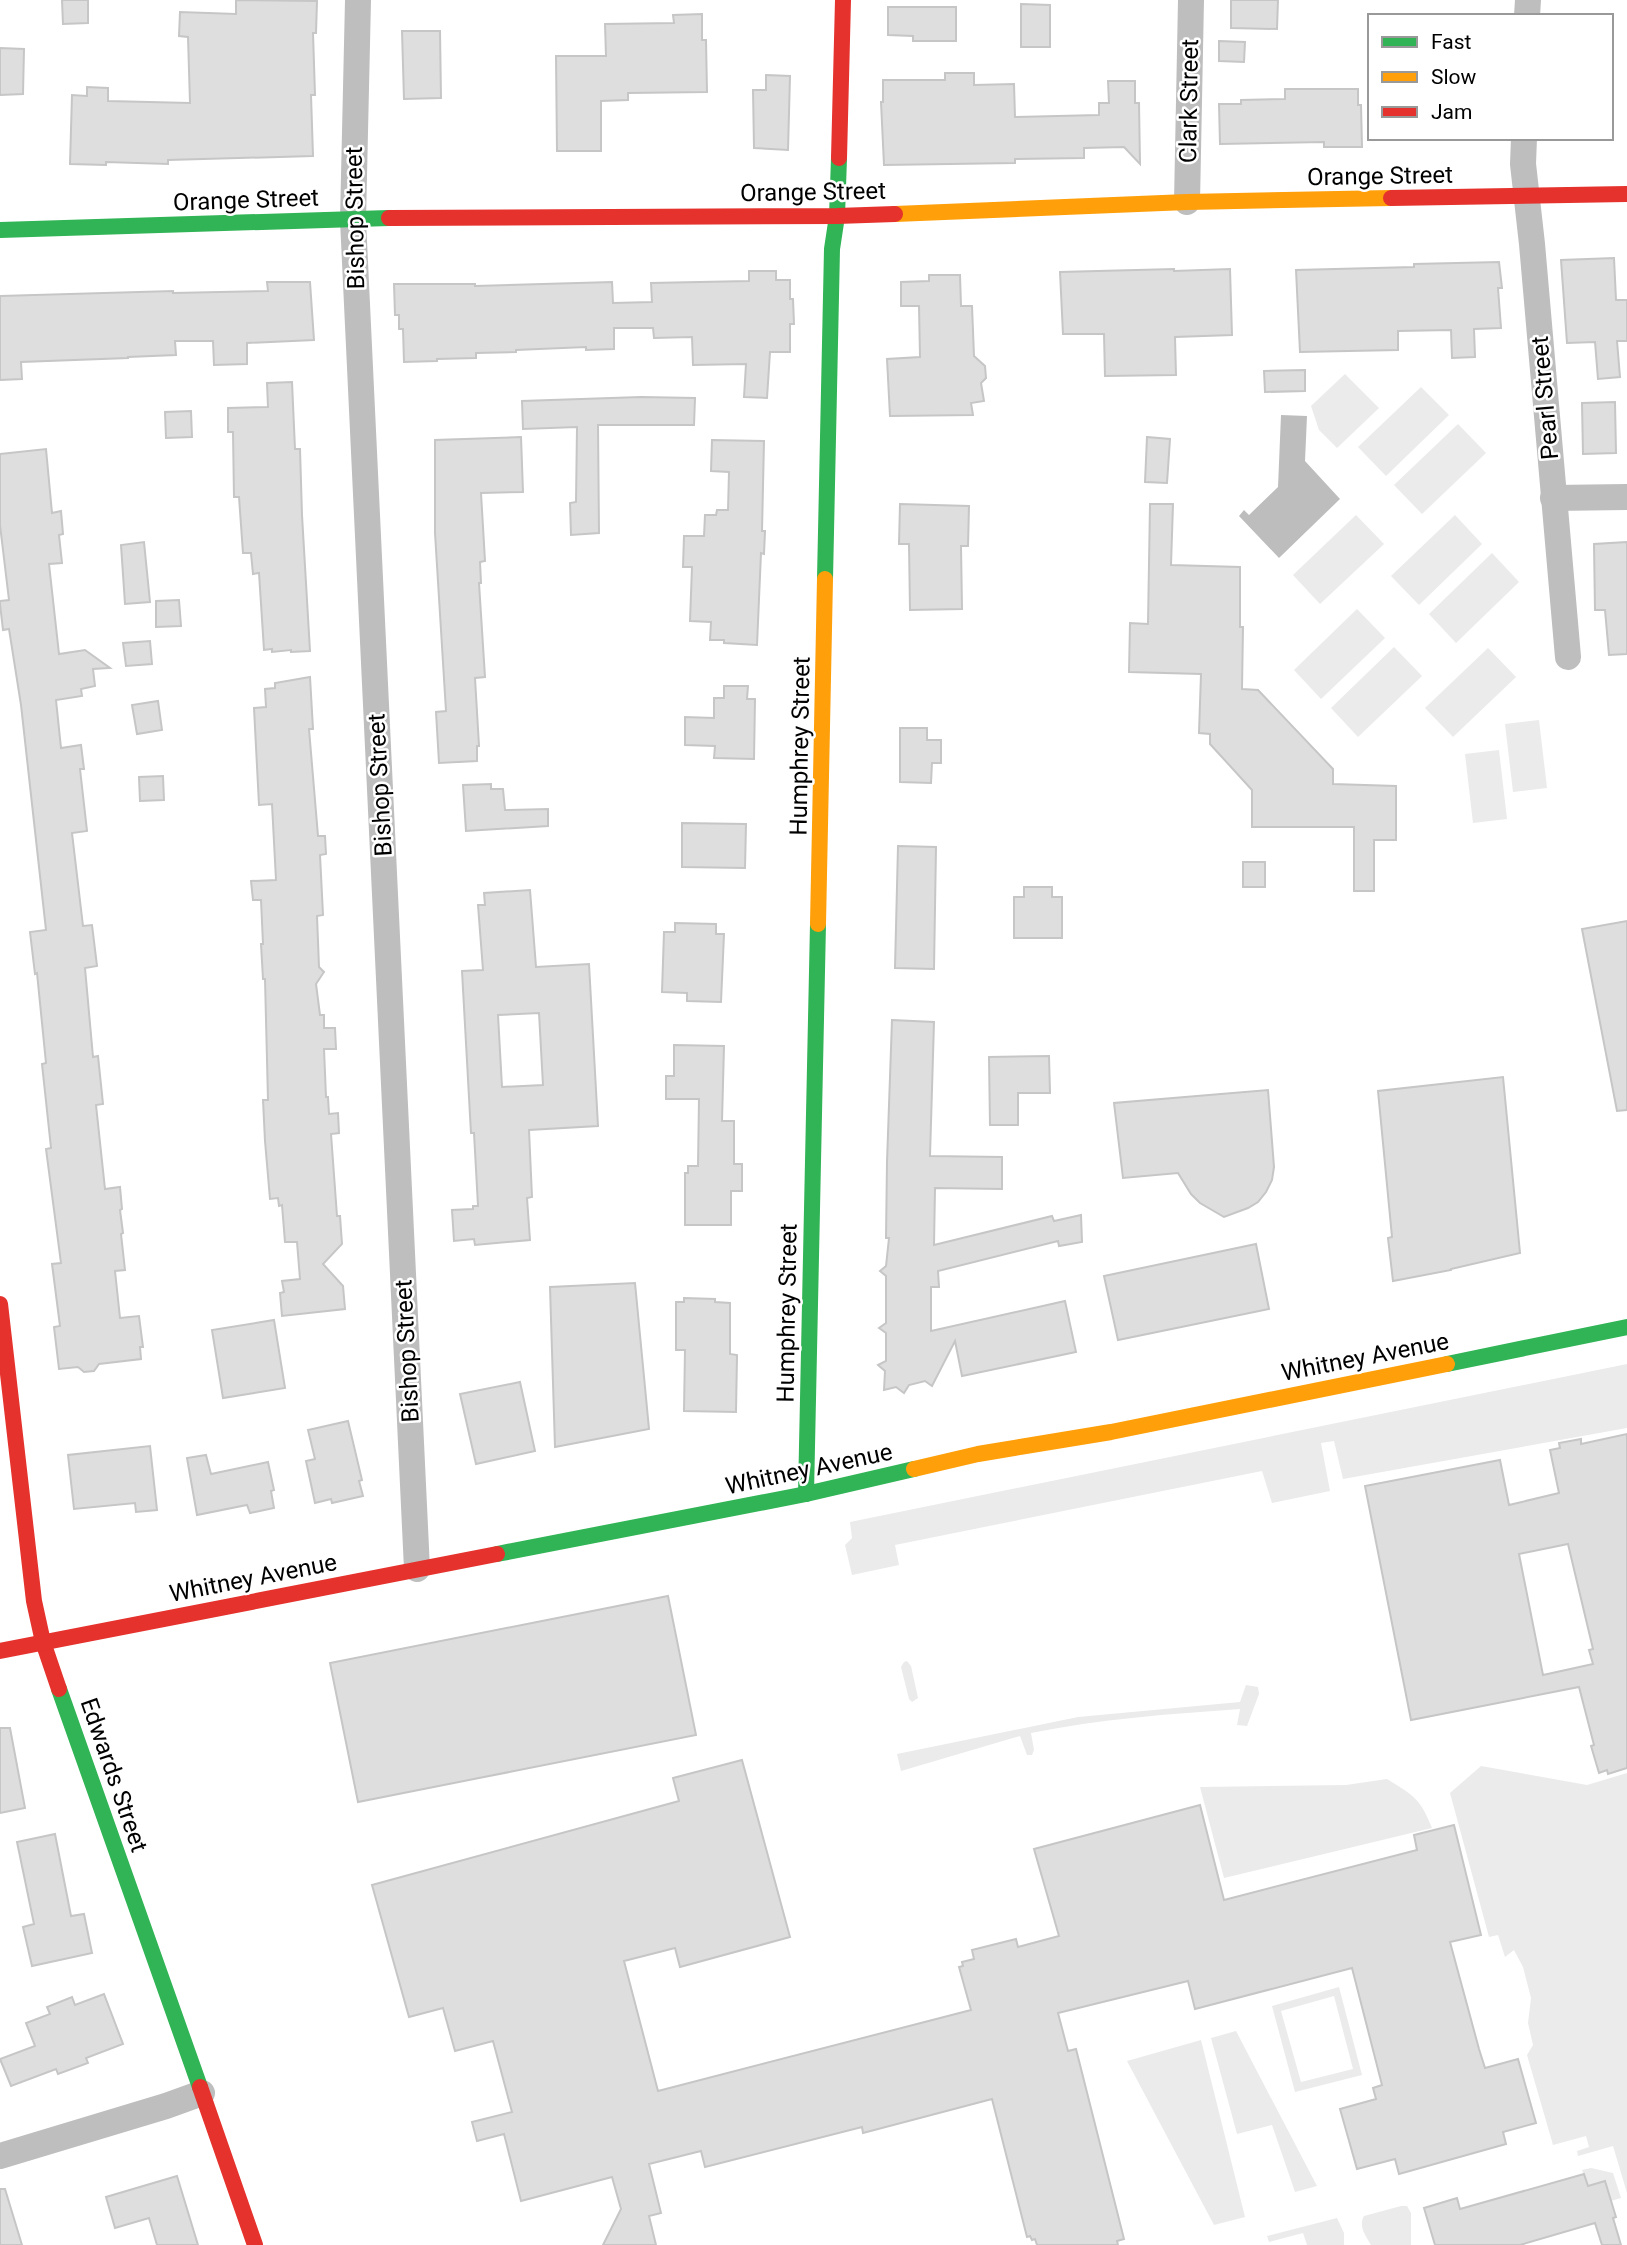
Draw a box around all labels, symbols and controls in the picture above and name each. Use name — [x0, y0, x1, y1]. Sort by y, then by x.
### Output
legend — [1368, 14, 1613, 140]
text: Fast — [1431, 30, 1472, 54]
street label: Clark Street — [1174, 39, 1204, 163]
text: Slow — [1431, 65, 1477, 89]
text: Jam — [1431, 100, 1472, 124]
street label: Bishop Street — [340, 146, 370, 290]
street label: Orange Street — [1307, 161, 1453, 191]
street label: Orange Street — [740, 177, 886, 207]
street label: Orange Street — [173, 183, 320, 217]
street label: Pearl Street — [1526, 335, 1564, 461]
street label: Humphrey Street — [784, 656, 816, 836]
street label: Bishop Street — [362, 713, 398, 857]
street label: Humphrey Street — [771, 1223, 803, 1403]
street label: Bishop Street — [389, 1279, 425, 1423]
street label: Whitney Avenue — [1279, 1327, 1451, 1387]
street label: Whitney Avenue — [723, 1438, 895, 1500]
street label: Whitney Avenue — [167, 1548, 339, 1608]
street label: Edwards Street — [75, 1694, 154, 1856]

